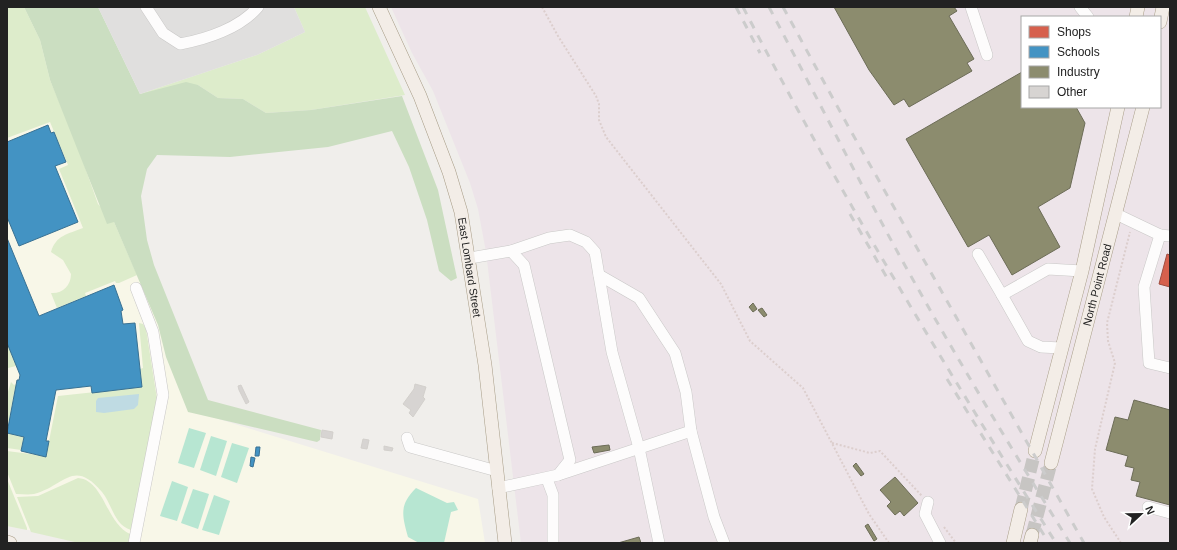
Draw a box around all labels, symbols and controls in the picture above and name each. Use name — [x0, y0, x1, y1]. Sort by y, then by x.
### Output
legend — [1021, 16, 1161, 108]
text: Shops — [1057, 25, 1091, 39]
text: Schools — [1057, 45, 1100, 59]
text: Industry — [1057, 65, 1100, 79]
text: Other — [1057, 85, 1087, 99]
street label: East Lombard Street — [456, 216, 483, 318]
street label: North Point Road — [1081, 242, 1113, 327]
north arrow — [1121, 494, 1161, 534]
text: N — [1143, 504, 1157, 516]

